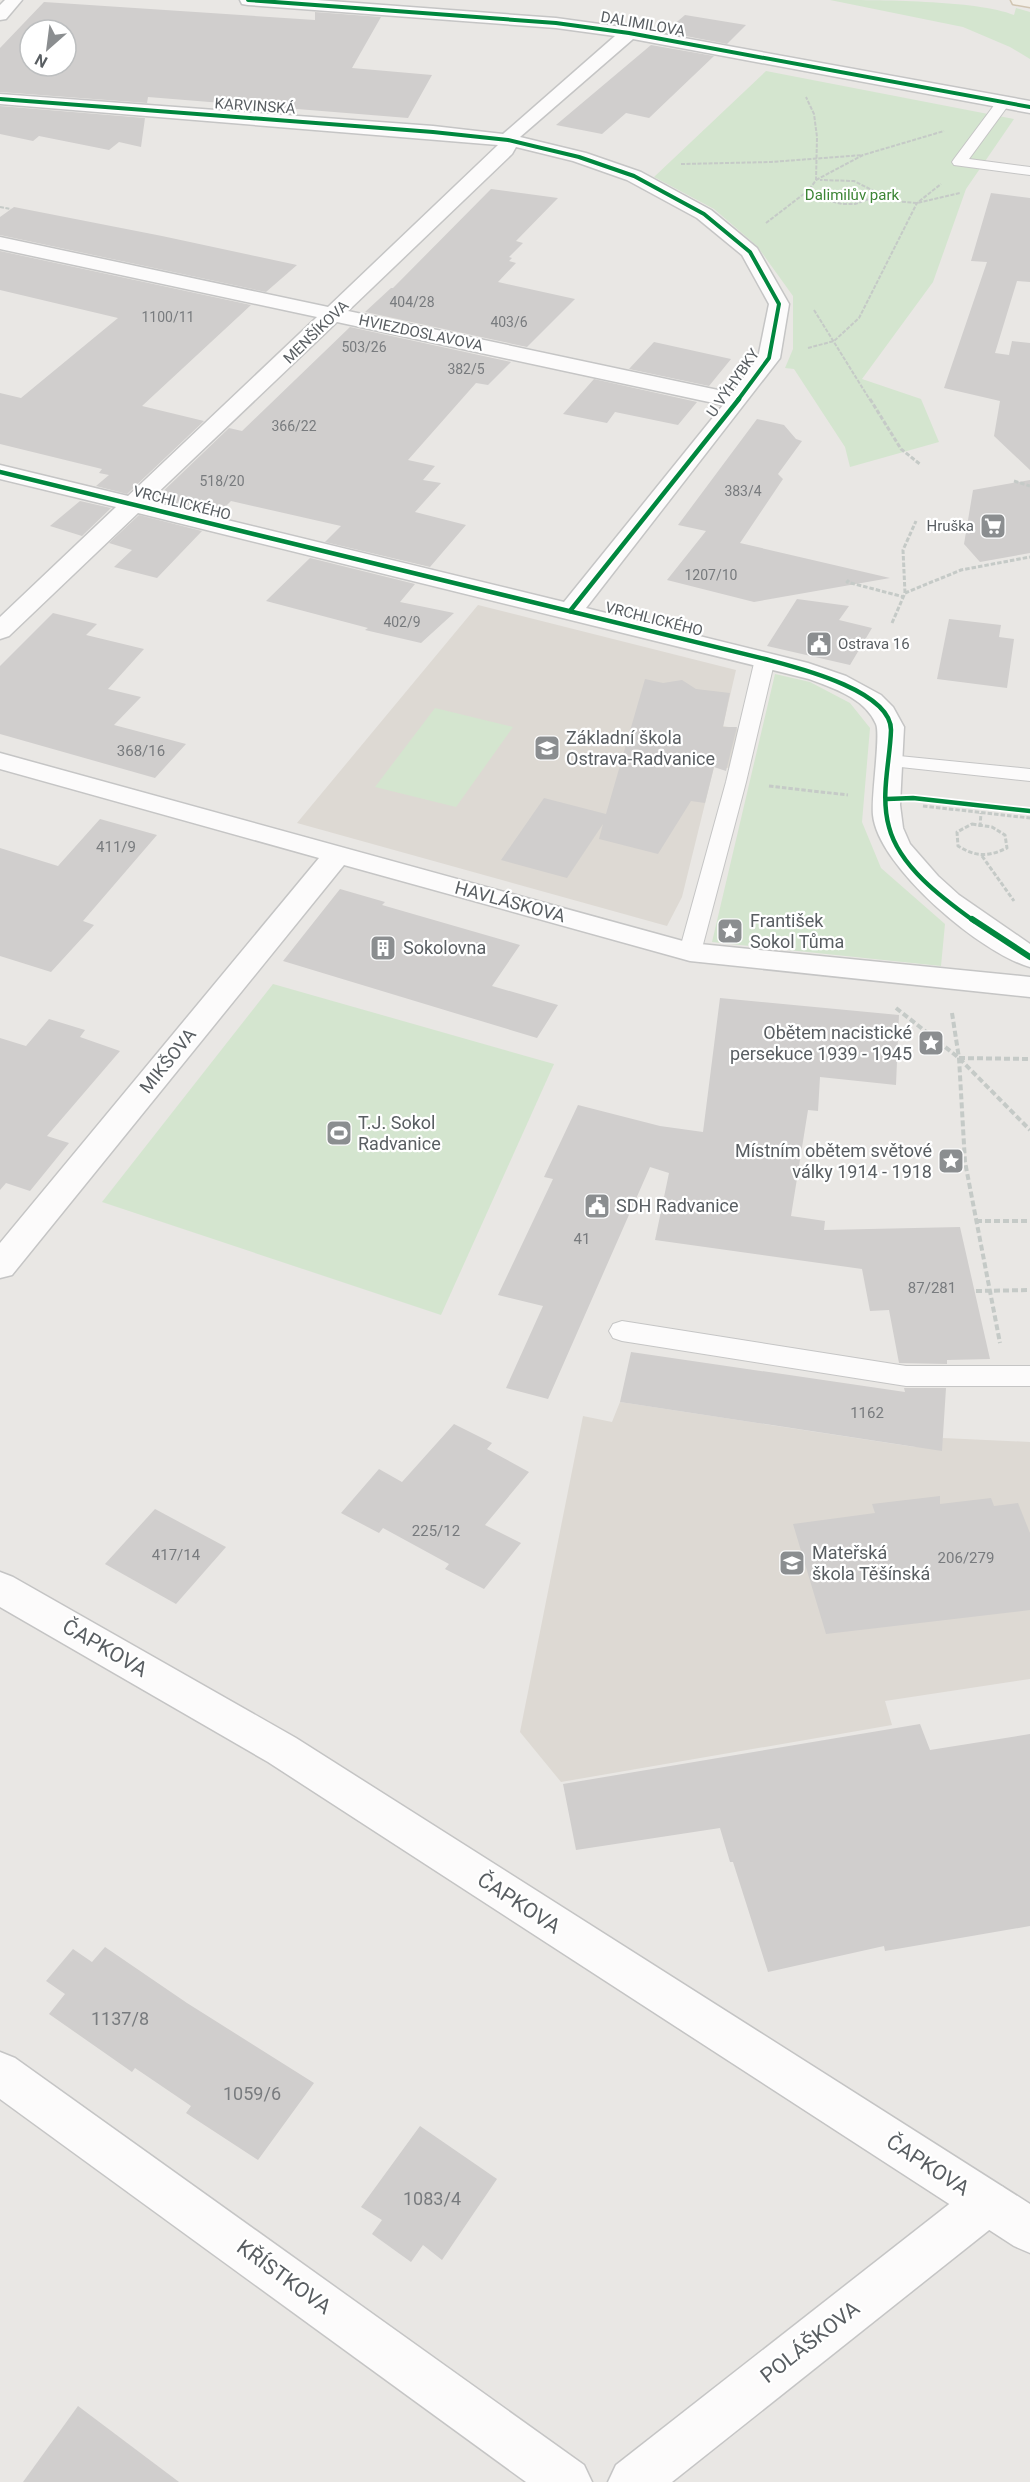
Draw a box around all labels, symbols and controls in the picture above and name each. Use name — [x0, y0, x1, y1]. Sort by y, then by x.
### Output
street label: DALIMILOVA — [599, 8, 687, 40]
north arrow — [18, 18, 78, 78]
text: N — [32, 50, 51, 72]
street label: KARVINSKÁ — [214, 94, 296, 118]
park label: Dalimilův park — [805, 186, 900, 204]
house number: 404/28 — [389, 294, 435, 310]
street label: MENŠÍKOVA — [280, 296, 352, 367]
house number: 1100/11 — [142, 309, 195, 325]
street label: HVIEZDOSLAVOVA — [357, 311, 485, 355]
house number: 403/6 — [490, 314, 528, 330]
house number: 503/26 — [341, 339, 387, 355]
street label: U VÝHYBKY — [703, 345, 763, 421]
house number: 382/5 — [447, 361, 485, 377]
house number: 366/22 — [271, 418, 317, 434]
house number: 518/20 — [199, 473, 245, 489]
street label: VRCHLICKÉHO — [131, 482, 233, 524]
house number: 383/4 — [724, 483, 762, 499]
supermarket icon: Hruška — [978, 511, 1008, 541]
place label: Hruška — [926, 517, 974, 535]
house number: 1207/10 — [685, 567, 738, 583]
street label: VRCHLICKÉHO — [603, 598, 705, 640]
house number: 402/9 — [383, 614, 421, 630]
public building icon: Ostrava 16 — [804, 629, 834, 659]
place label: Ostrava 16 — [838, 635, 910, 653]
place label: Základní škola Ostrava-Radvanice — [566, 727, 715, 769]
school or university icon: Základní škola Ostrava-Radvanice — [532, 733, 562, 763]
house number: 368/16 — [117, 742, 165, 760]
house number: 411/9 — [96, 838, 136, 856]
street label: HAVLÁSKOVA — [453, 877, 568, 926]
place label: František Sokol Tůma — [750, 910, 844, 952]
place icon: František Sokol Tůma — [715, 916, 745, 946]
building icon: Sokolovna — [368, 933, 398, 963]
place label: Sokolovna — [403, 937, 486, 958]
place label: Obětem nacistické persekuce 1939 - 1945 — [730, 1022, 912, 1064]
street label: MIKŠOVA — [135, 1024, 200, 1097]
place icon: Obětem nacistické persekuce 1939 - 1945 — [916, 1028, 946, 1058]
place label: T.J. Sokol Radvanice — [358, 1112, 441, 1154]
sports icon: T.J. Sokol Radvanice — [324, 1118, 354, 1148]
place label: Místním obětem světové války 1914 - 1918 — [735, 1140, 932, 1182]
place icon: Místním obětem světové války 1914 - 1918 — [936, 1146, 966, 1176]
public building icon: SDH Radvanice — [582, 1191, 612, 1221]
place label: SDH Radvanice — [616, 1195, 739, 1216]
house number: 41 — [574, 1230, 590, 1248]
house number: 87/281 — [908, 1279, 956, 1297]
house number: 1162 — [850, 1404, 884, 1422]
house number: 225/12 — [412, 1522, 460, 1540]
place label: Mateřská škola Těšínská — [812, 1542, 930, 1584]
house number: 417/14 — [152, 1546, 201, 1564]
school or university icon: Mateřská škola Těšínská — [777, 1548, 807, 1578]
house number: 206/279 — [938, 1549, 994, 1567]
street label: ČAPKOVA — [58, 1614, 152, 1682]
street label: ČAPKOVA — [473, 1867, 565, 1939]
house number: 1137/8 — [91, 2008, 149, 2029]
house number: 1059/6 — [223, 2083, 281, 2104]
street label: ČAPKOVA — [882, 2129, 974, 2201]
house number: 1083/4 — [403, 2188, 461, 2209]
street label: KŘÍSTKOVA — [232, 2235, 336, 2319]
street label: POLÁŠKOVA — [756, 2296, 864, 2388]

